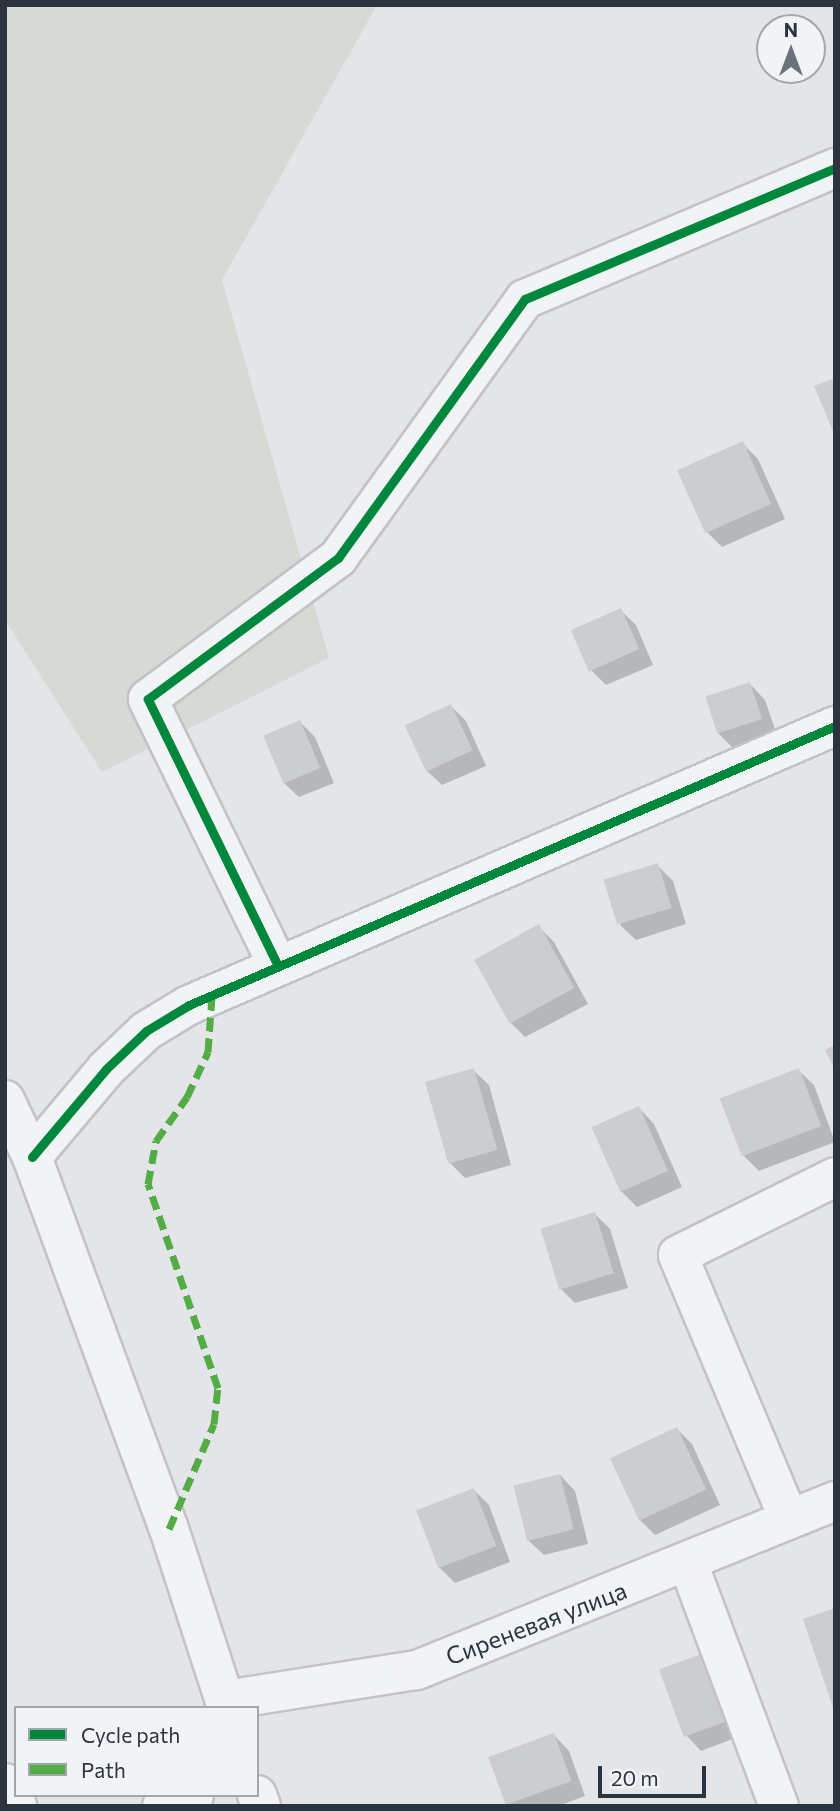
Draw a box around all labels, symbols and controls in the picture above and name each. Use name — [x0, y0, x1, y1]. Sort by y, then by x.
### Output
north arrow — [756, 14, 826, 84]
text: N — [784, 18, 798, 41]
street label: Сиреневая улица — [442, 1575, 630, 1671]
legend — [14, 1706, 259, 1797]
text: Cycle path — [81, 1722, 180, 1747]
scale bar — [602, 1752, 710, 1796]
text: Path — [81, 1757, 126, 1782]
text: 20 m — [611, 1765, 659, 1790]

